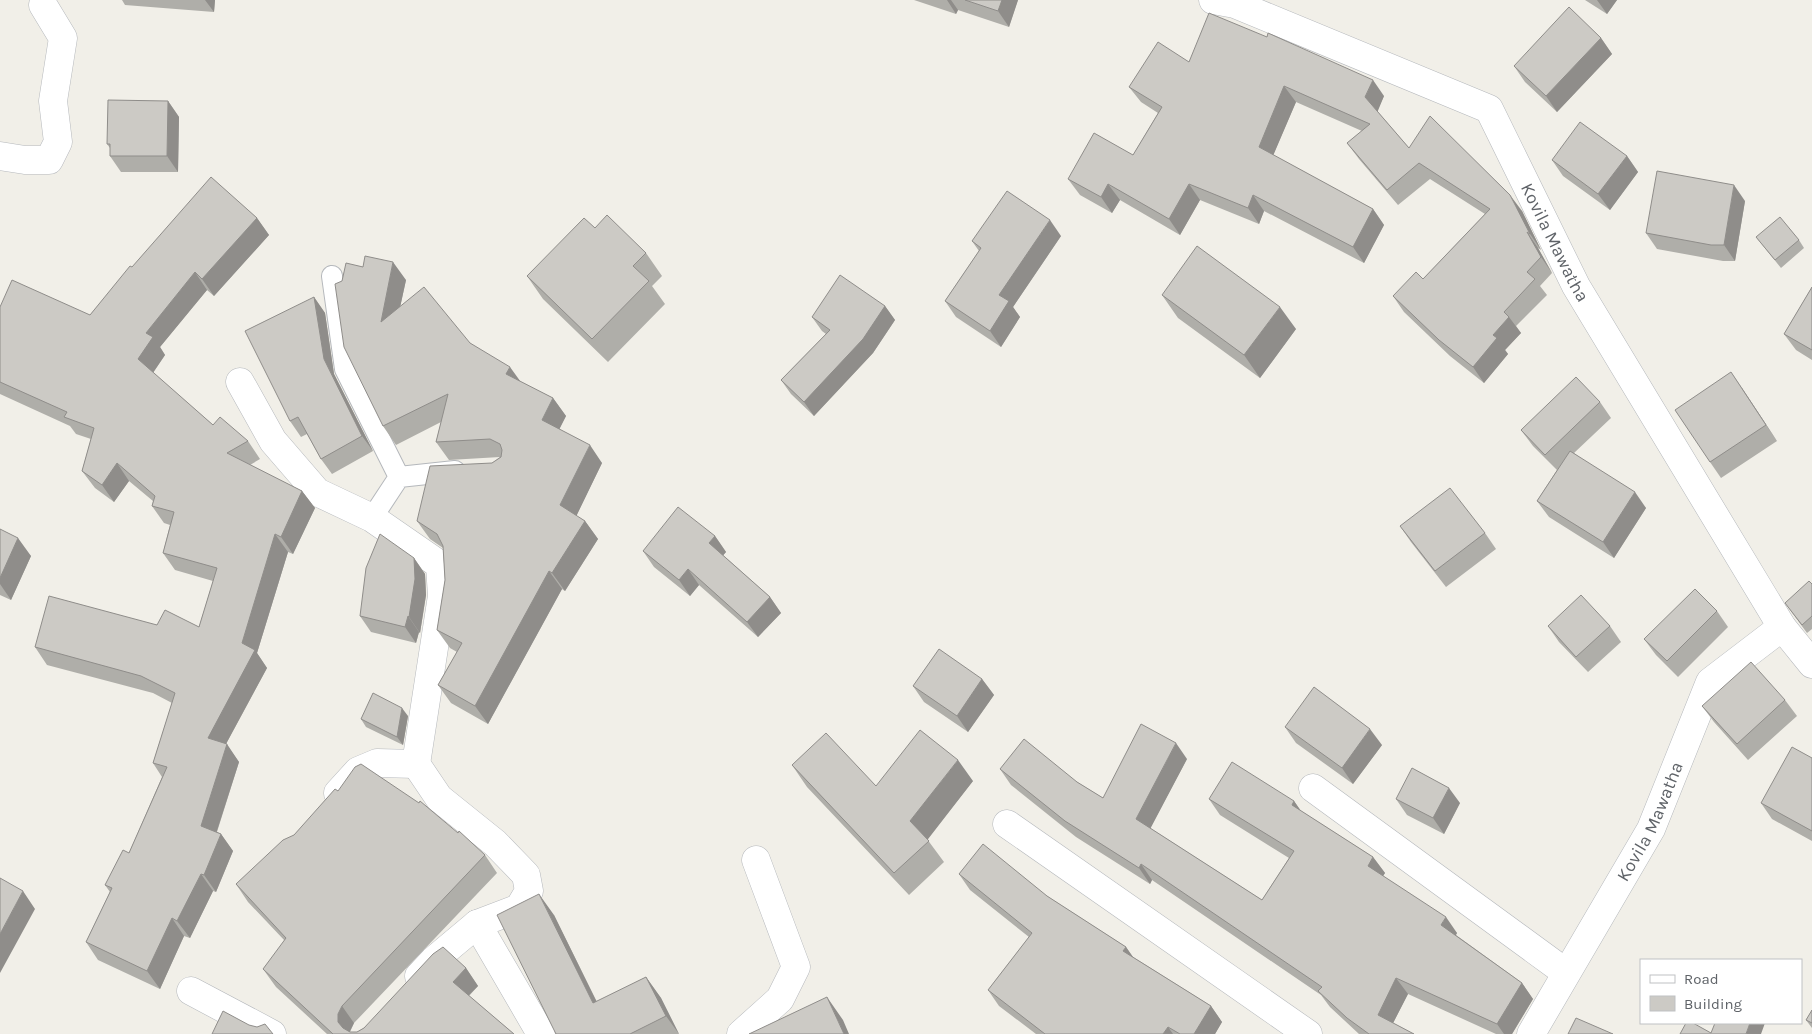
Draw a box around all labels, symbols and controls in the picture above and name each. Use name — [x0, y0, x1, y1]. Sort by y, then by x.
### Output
street label: Kovila Mawatha — [1516, 179, 1594, 306]
street label: Kovila Mawatha — [1612, 759, 1688, 885]
legend — [1640, 959, 1802, 1024]
text: Road — [1684, 970, 1719, 988]
text: Building — [1684, 995, 1742, 1013]

